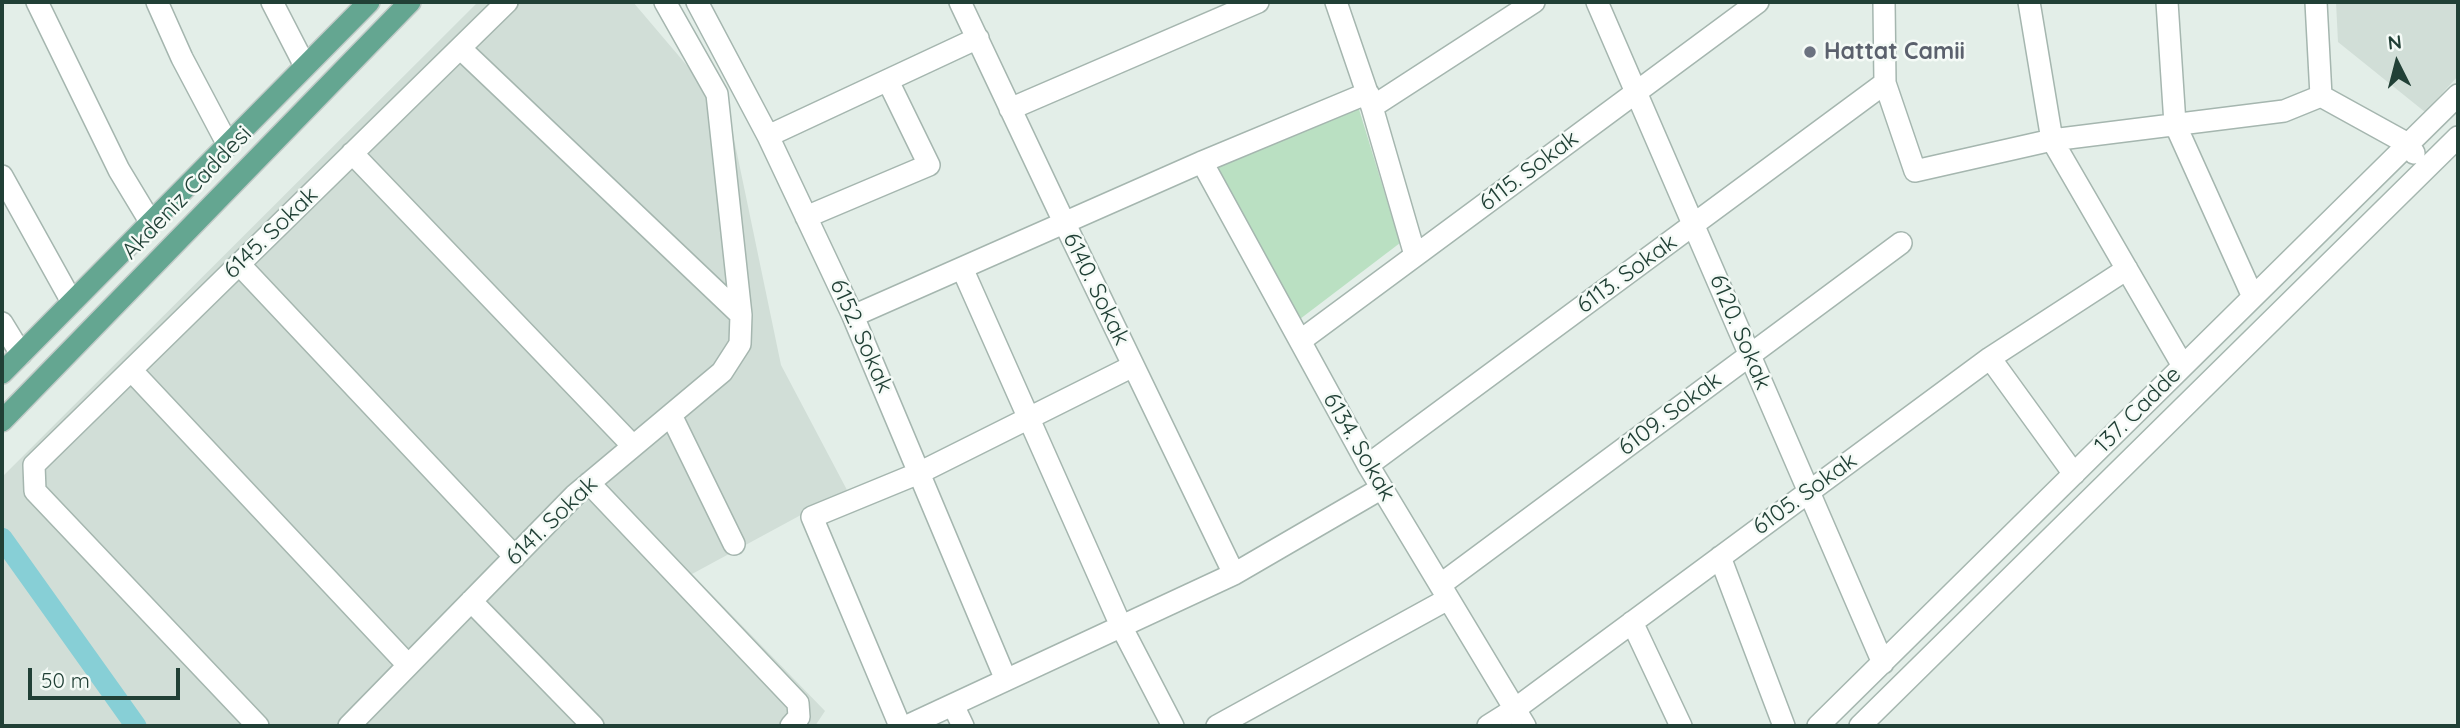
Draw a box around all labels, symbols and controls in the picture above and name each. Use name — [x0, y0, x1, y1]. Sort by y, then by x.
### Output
north arrow — [2362, 28, 2432, 98]
text: N — [2387, 29, 2403, 55]
place label: Hattat Camii — [1824, 38, 1965, 66]
marker: Hattat Camii — [1802, 44, 1818, 60]
street label: Akdeniz Caddesi — [116, 121, 258, 265]
street label: 6115. Sokak — [1474, 125, 1584, 217]
street label: 6145. Sokak — [218, 181, 324, 285]
street label: 6140. Sokak — [1057, 228, 1135, 350]
street label: 6113. Sokak — [1572, 228, 1682, 320]
street label: 6120. Sokak — [1703, 270, 1777, 394]
street label: 6152. Sokak — [824, 275, 898, 397]
street label: 137. Cadde — [2089, 361, 2187, 459]
street label: 6109. Sokak — [1613, 366, 1727, 462]
street label: 6134. Sokak — [1317, 388, 1401, 506]
street label: 6105. Sokak — [1747, 447, 1863, 541]
street label: 6141. Sokak — [500, 471, 604, 571]
scale bar — [32, 654, 184, 698]
text: 50 m — [41, 667, 90, 693]

